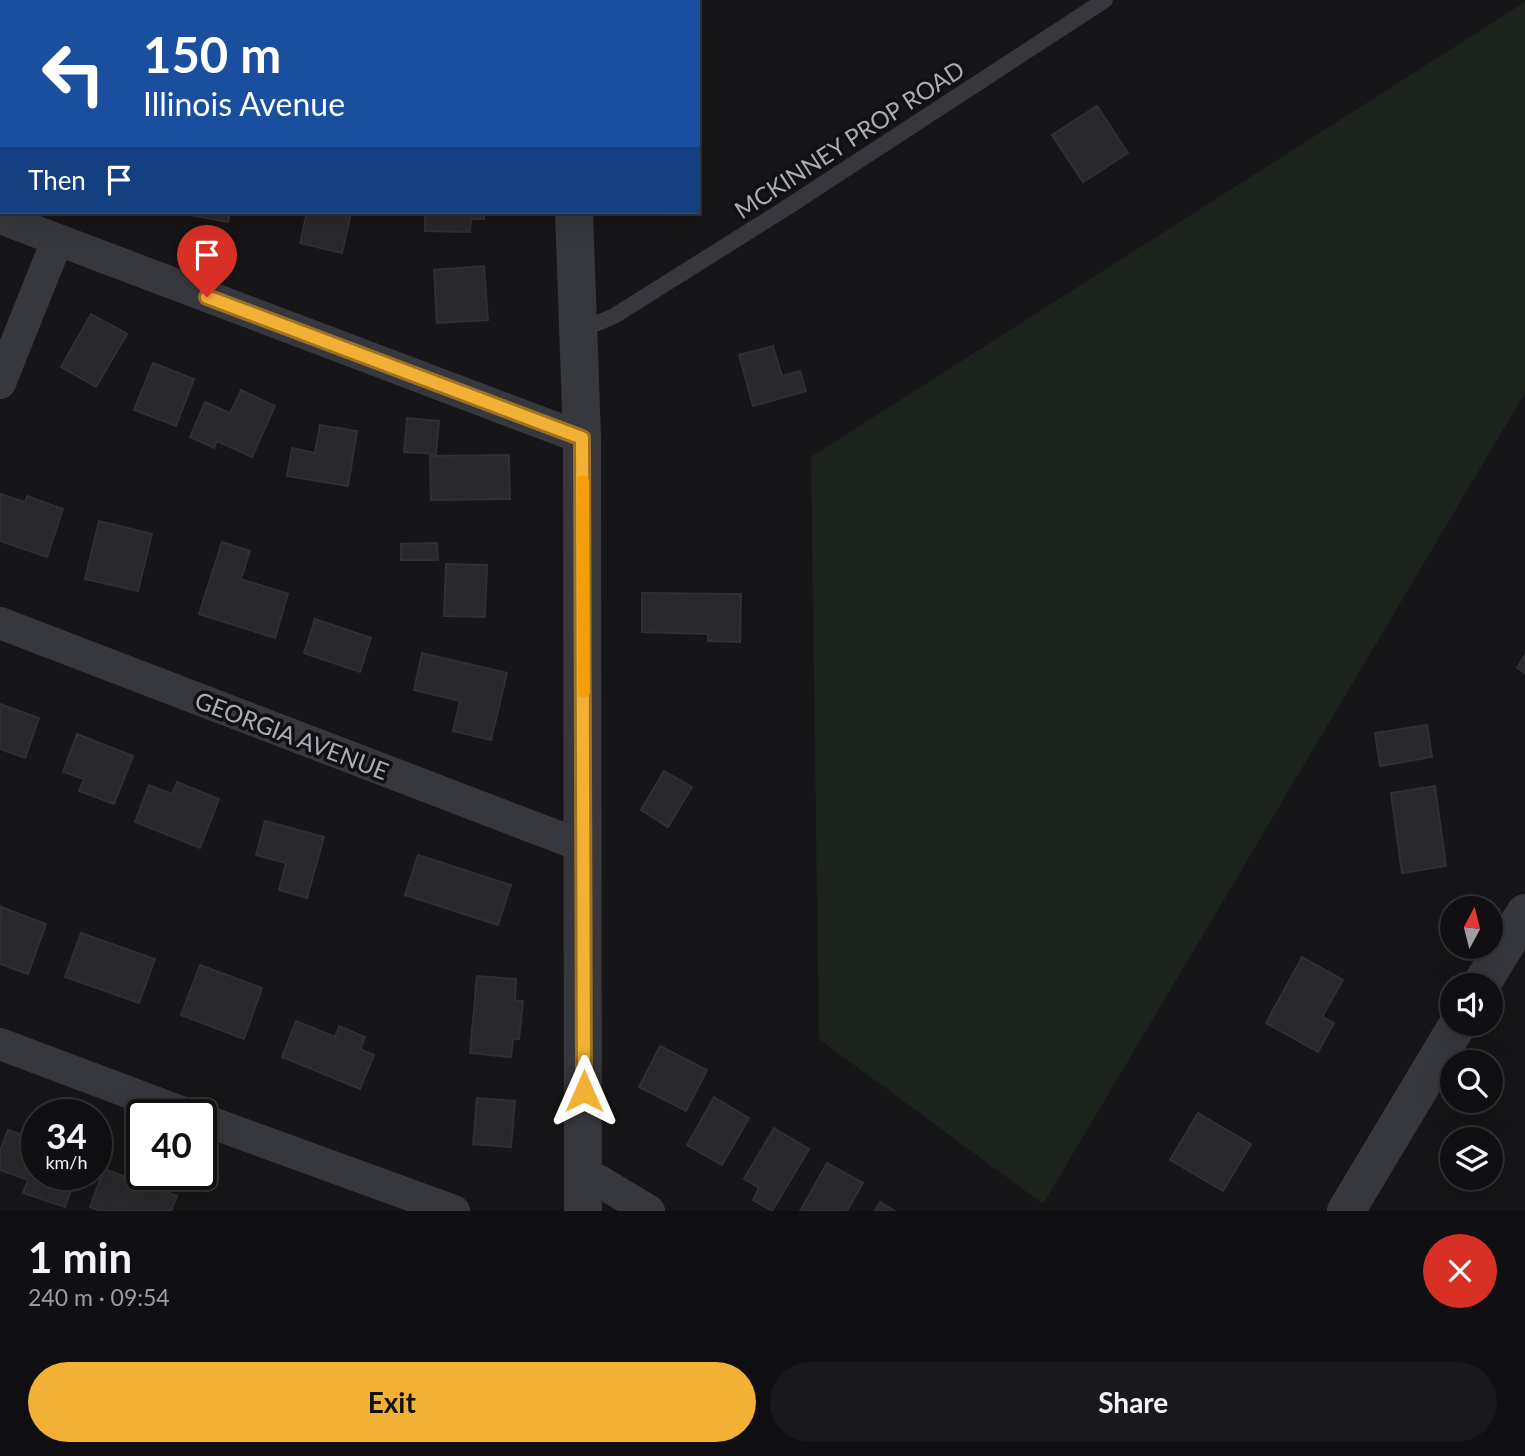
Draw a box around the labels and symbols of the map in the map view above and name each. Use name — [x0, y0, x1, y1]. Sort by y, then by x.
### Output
street label: MCKINNEY PROP ROAD — [729, 54, 969, 224]
pin — [177, 225, 237, 297]
street label: GEORGIA AVENUE — [191, 685, 393, 785]
north arrow — [1440, 896, 1503, 959]
position arrow — [547, 1054, 621, 1128]
speed limit sign: 40 — [126, 1099, 217, 1190]

